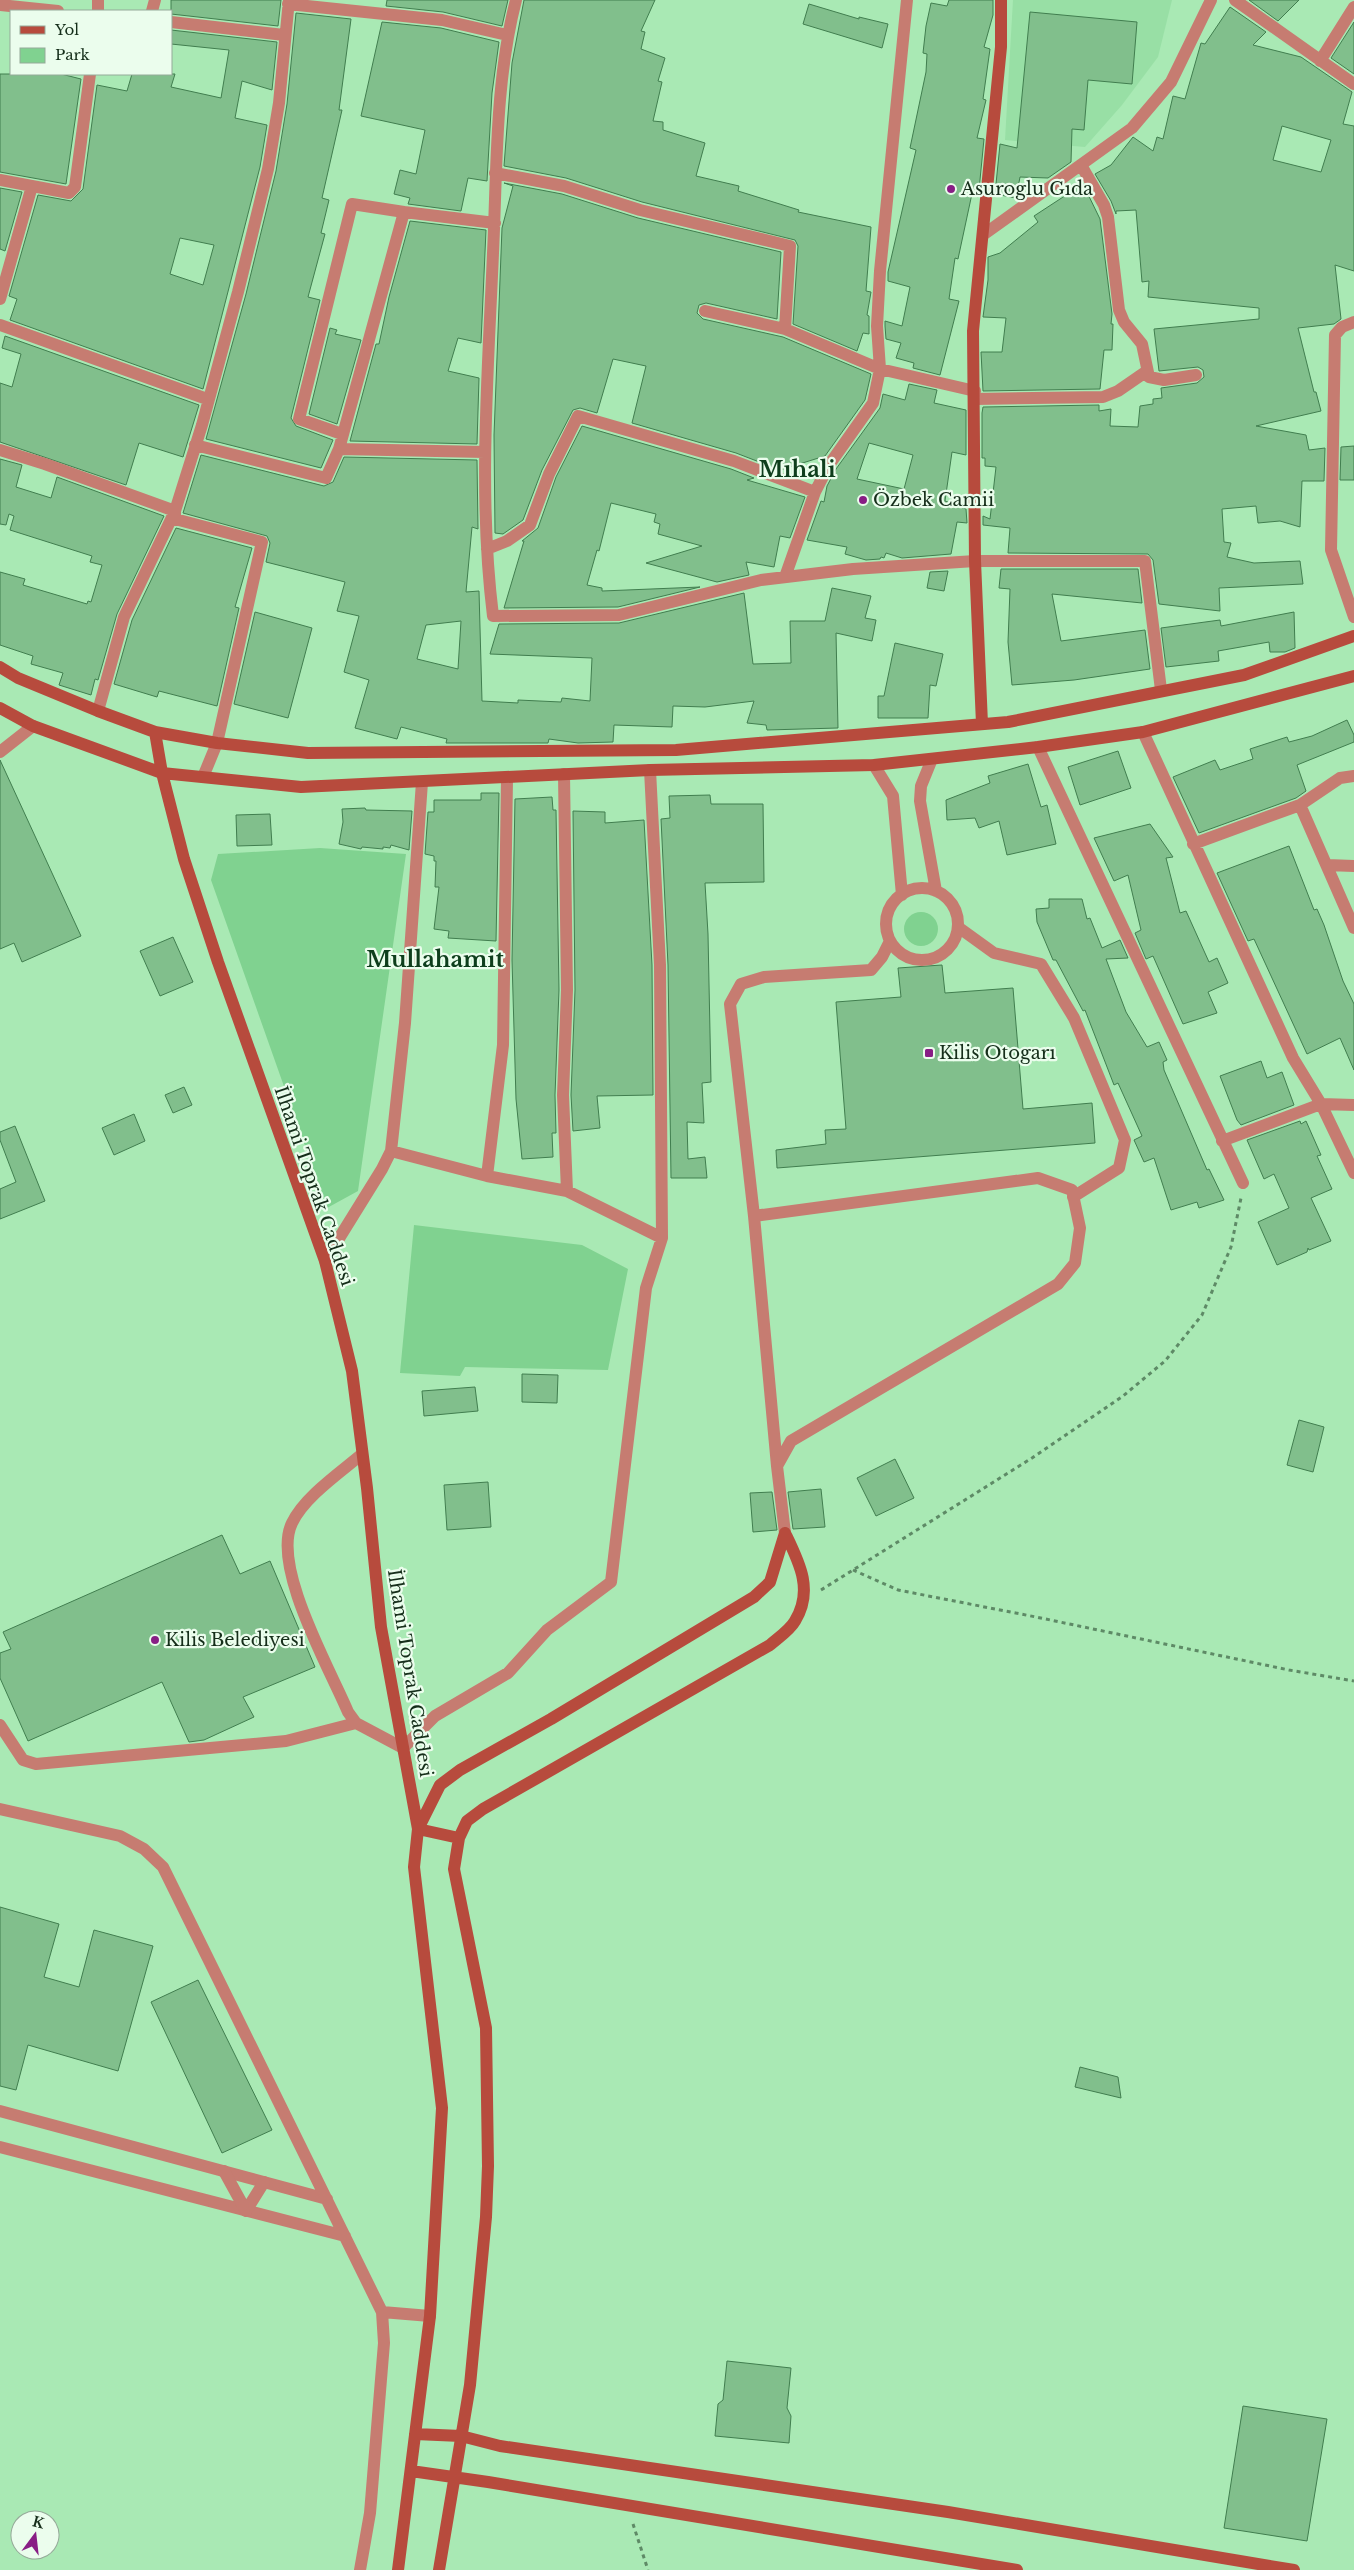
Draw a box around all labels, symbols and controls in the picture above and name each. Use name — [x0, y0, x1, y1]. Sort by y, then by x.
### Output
legend — [10, 10, 172, 75]
text: Yol — [54, 20, 79, 39]
text: Park — [55, 45, 91, 64]
place label: Asuroglu Gıda — [960, 178, 1093, 200]
marker: Asuroglu Gıda — [945, 183, 957, 195]
district label: Mıhali — [758, 456, 836, 483]
place label: Özbek Camii — [873, 488, 994, 511]
marker: Özbek Camii — [857, 494, 869, 506]
district label: Mullahamit — [366, 946, 504, 973]
place label: Kilis Otogarı — [939, 1042, 1056, 1064]
marker: Kilis Otogarı — [923, 1047, 935, 1059]
street label: İlhami Toprak Caddesi — [269, 1083, 360, 1289]
street label: İlhami Toprak Caddesi — [383, 1567, 438, 1778]
place label: Kilis Belediyesi — [165, 1629, 305, 1651]
marker: Kilis Belediyesi — [149, 1634, 161, 1646]
north arrow — [10, 2510, 60, 2560]
text: K — [30, 2512, 47, 2533]

